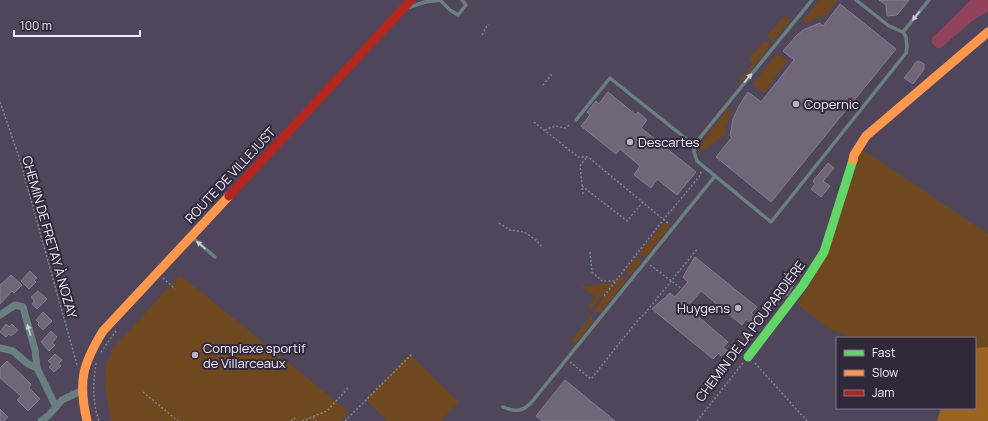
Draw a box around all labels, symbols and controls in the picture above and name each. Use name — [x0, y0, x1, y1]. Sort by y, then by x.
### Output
one-way arrow — [912, 11, 920, 22]
scale bar — [14, 12, 140, 38]
text: 100 m — [20, 17, 52, 34]
one-way arrow — [744, 73, 753, 84]
place label: Copernic — [804, 95, 859, 113]
marker: Copernic — [791, 99, 801, 109]
street label: ROUTE DE VILLEJUST — [181, 123, 279, 227]
place label: Descartes — [638, 133, 700, 151]
marker: Descartes — [625, 137, 635, 147]
street label: CHEMIN DE FRETAY À NOZAY — [18, 154, 82, 321]
one-way arrow — [195, 240, 206, 249]
street label: CHEMIN DE LA POUPARDIÈRE — [691, 257, 809, 405]
place label: Huygens — [677, 299, 730, 317]
marker: Huygens — [733, 303, 743, 313]
one-way arrow — [26, 324, 32, 336]
legend — [836, 337, 976, 409]
place label: Complexe sportif de Villarceaux — [203, 339, 306, 372]
text: Fast — [872, 344, 896, 361]
marker: Complexe sportif de Villarceaux — [190, 350, 200, 360]
text: Slow — [872, 364, 898, 381]
text: Jam — [872, 384, 894, 401]

